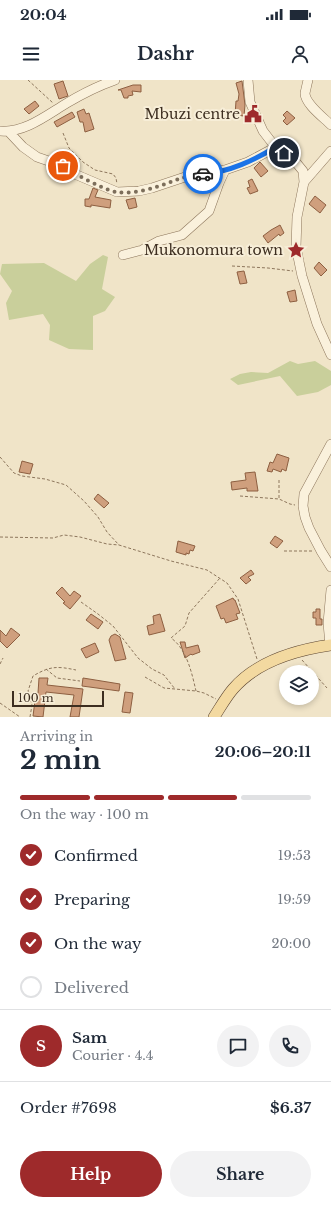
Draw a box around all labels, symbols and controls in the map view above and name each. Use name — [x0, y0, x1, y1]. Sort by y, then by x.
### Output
text: 20:04 — [20, 5, 67, 24]
icon: menu — [20, 43, 42, 65]
text: Dashr — [137, 43, 194, 65]
icon: person — [289, 43, 311, 65]
public building icon: Mbuzi centre — [243, 104, 263, 124]
place label: Mbuzi centre — [145, 105, 240, 123]
pin — [267, 136, 301, 170]
icon: home — [273, 142, 295, 164]
pin — [46, 149, 80, 183]
courier — [183, 154, 223, 194]
icon: bag — [52, 155, 74, 177]
icon: car — [192, 163, 214, 185]
place icon: Mukonomura town — [286, 240, 306, 260]
place label: Mukonomura town — [144, 241, 283, 259]
map controls — [279, 665, 319, 705]
button: layers — [279, 665, 319, 705]
scale bar — [12, 689, 104, 708]
text: 100 m — [18, 691, 54, 705]
text: Arriving in — [20, 728, 93, 745]
text: 20:06–20:11 — [215, 742, 311, 761]
text: 2 min — [20, 744, 101, 776]
text: On the way · 100 m — [20, 806, 149, 823]
icon: check — [20, 844, 42, 866]
text: Confirmed — [54, 846, 138, 865]
text: 19:53 — [278, 847, 311, 864]
icon: check — [20, 888, 42, 910]
text: Preparing — [54, 890, 130, 909]
text: 19:59 — [277, 891, 311, 908]
icon: check — [20, 932, 42, 954]
text: On the way — [54, 934, 142, 953]
text: 20:00 — [271, 935, 311, 952]
text: Delivered — [54, 978, 129, 997]
button: chat — [217, 1025, 259, 1067]
button: phone — [269, 1025, 311, 1067]
text: Sam — [72, 1028, 107, 1047]
text: S — [36, 1036, 46, 1055]
text: Courier · 4.4 — [72, 1047, 153, 1064]
text: Order #7698 — [20, 1098, 117, 1117]
text: $6.37 — [270, 1098, 311, 1117]
button: Help — [20, 1151, 162, 1197]
button: Share — [170, 1151, 311, 1197]

